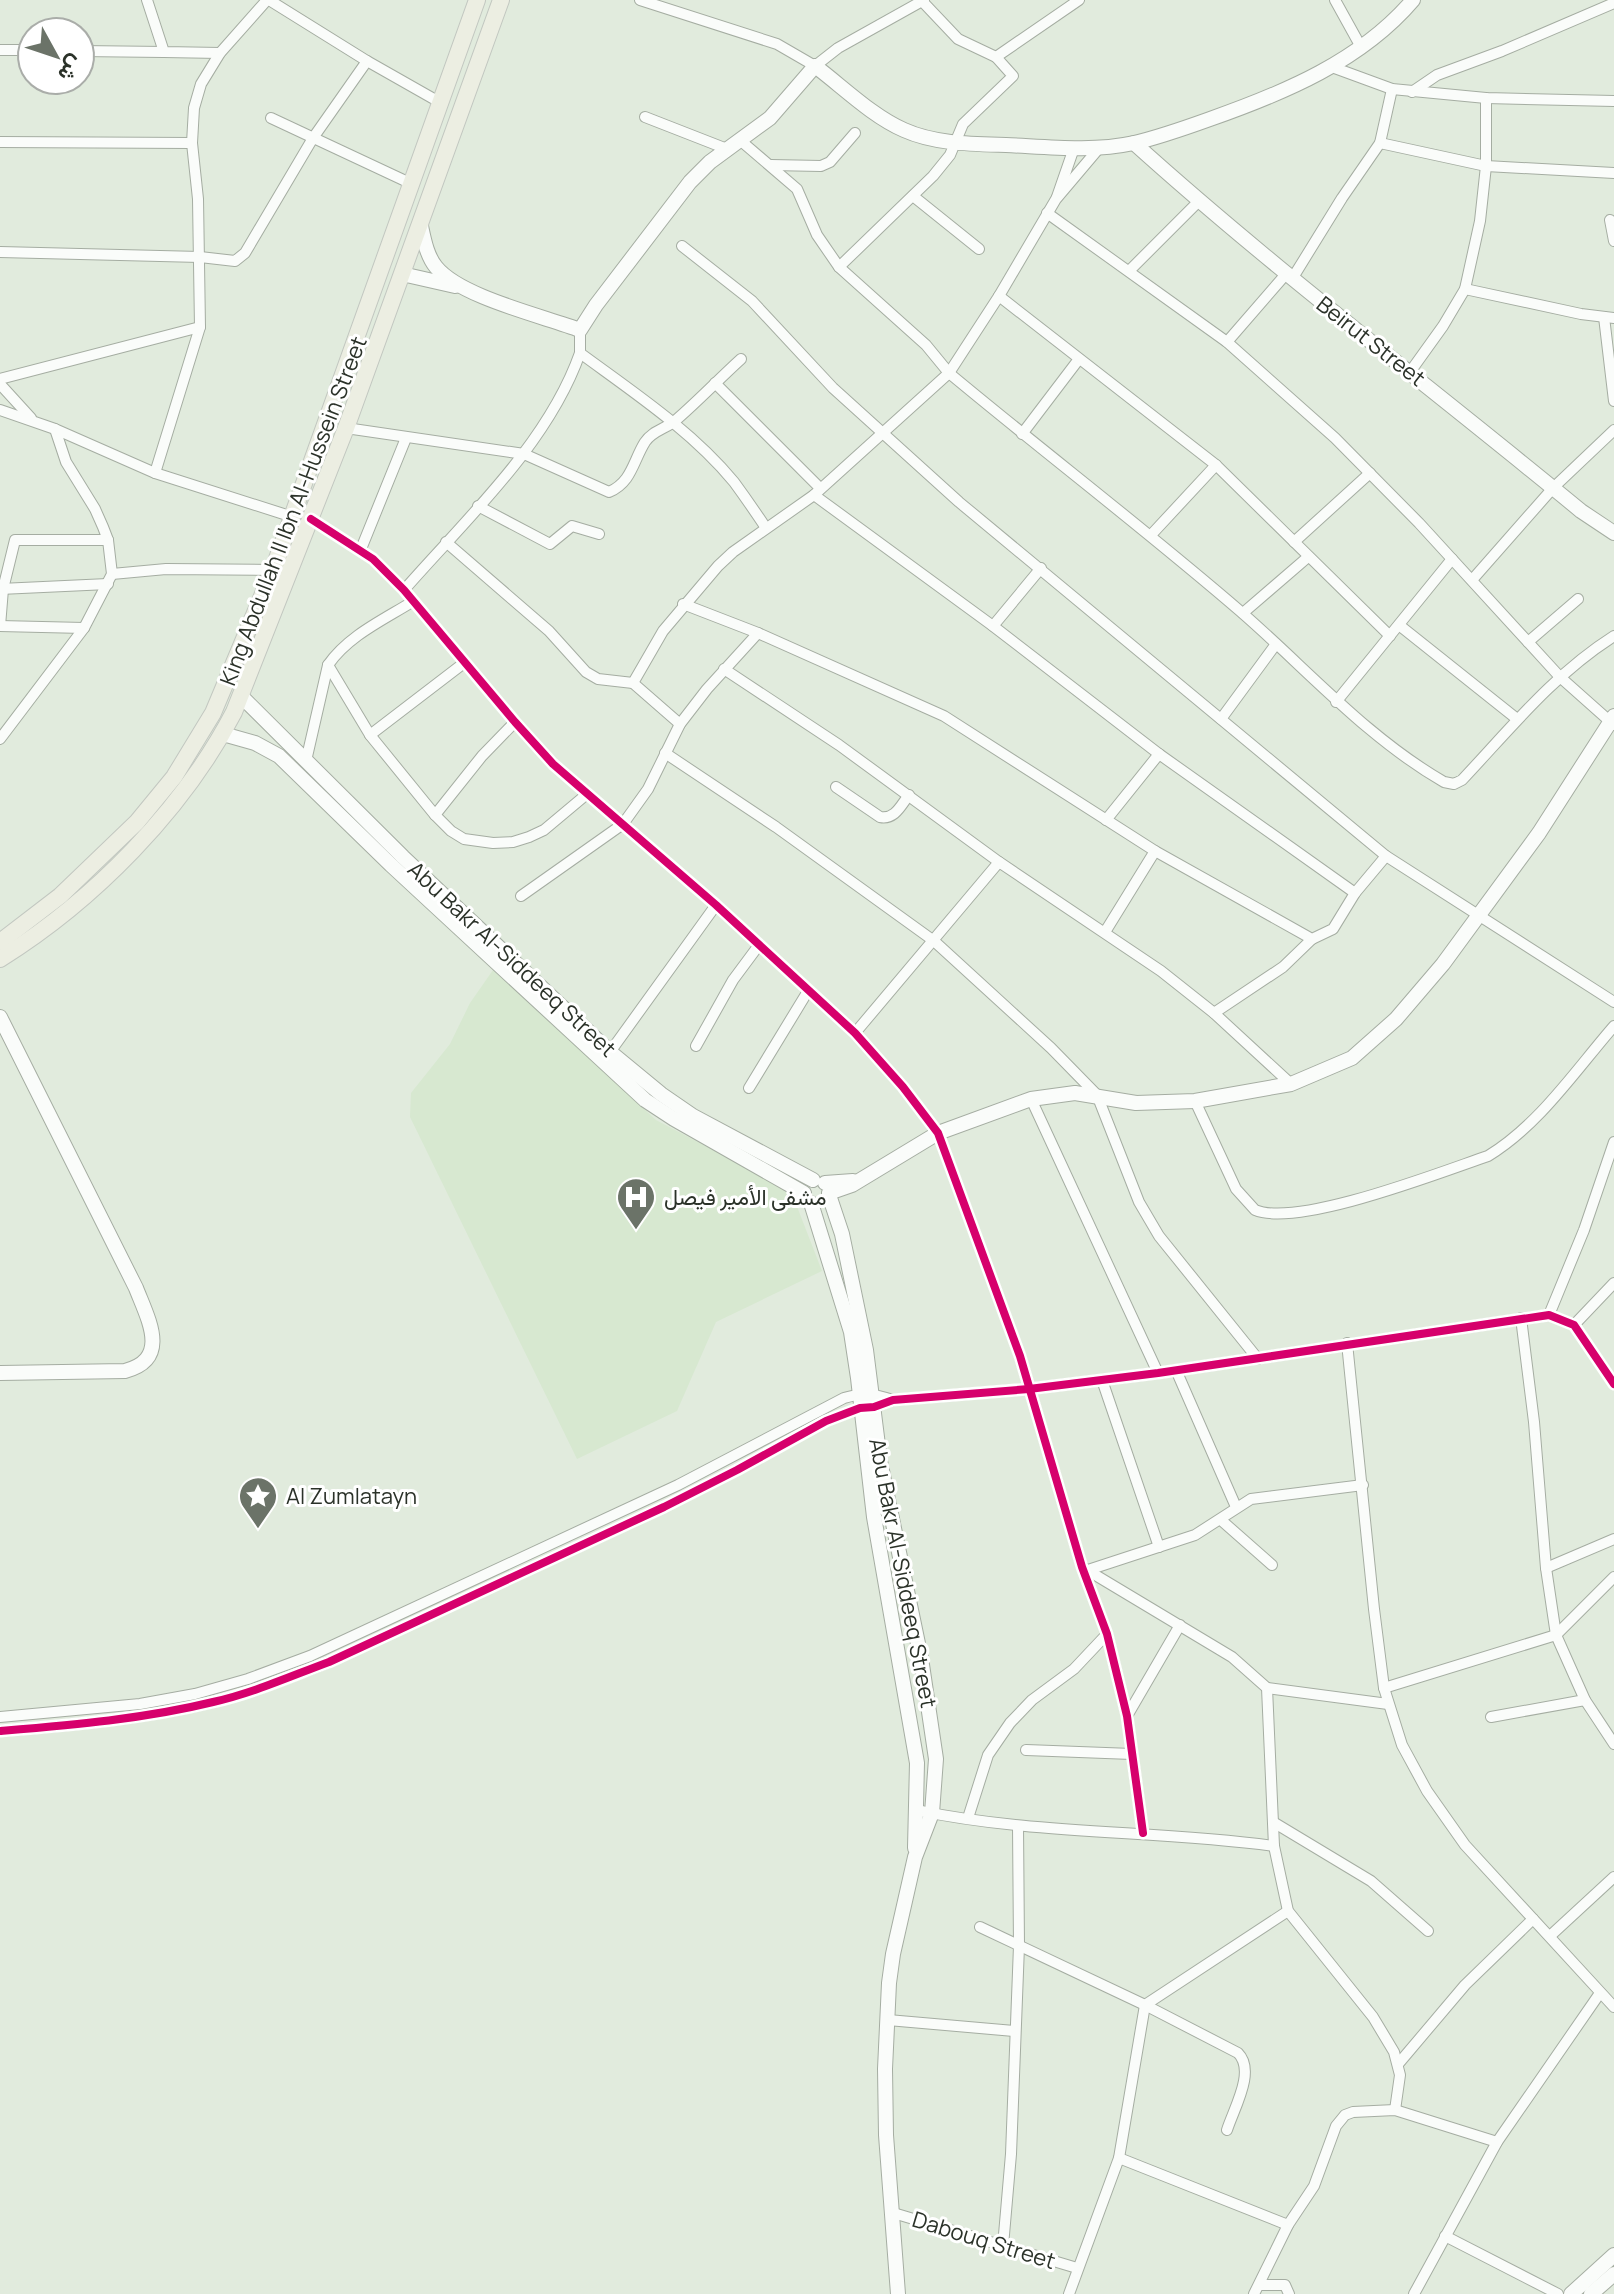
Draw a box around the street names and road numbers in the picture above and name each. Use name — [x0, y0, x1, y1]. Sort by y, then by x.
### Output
street label: Beirut Street — [1310, 289, 1432, 393]
street label: King Abdullah II Ibn Al-Hussein Street — [212, 332, 374, 690]
street label: Abu Bakr Al-Siddeeq Street — [401, 855, 623, 1064]
street label: Abu Bakr Al-Siddeeq Street — [862, 1436, 944, 1711]
street label: Dabouq Street — [909, 2204, 1059, 2276]

